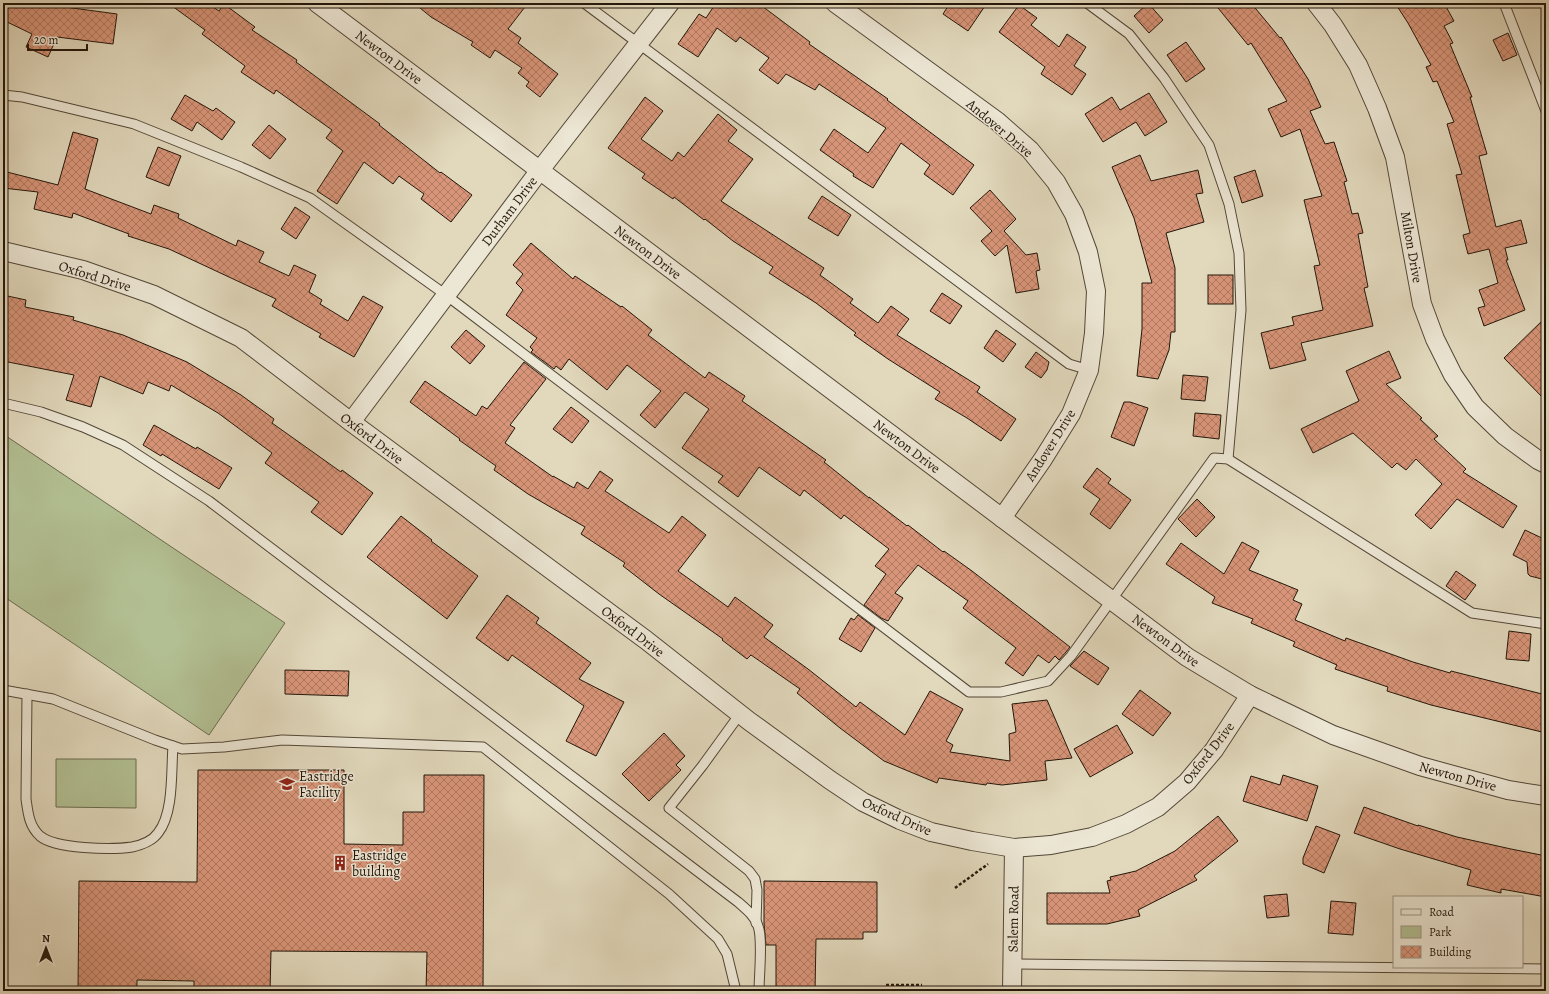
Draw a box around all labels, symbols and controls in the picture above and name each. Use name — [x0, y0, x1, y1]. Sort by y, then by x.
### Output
scale bar — [28, 26, 87, 52]
street label: Newton Drive — [351, 26, 426, 89]
text: 20 m — [34, 32, 58, 48]
street label: Andover Drive — [962, 94, 1037, 162]
street label: Durham Drive — [477, 173, 542, 250]
street label: Milton Drive — [1396, 210, 1427, 284]
street label: Newton Drive — [610, 221, 685, 284]
street label: Oxford Drive — [56, 256, 133, 296]
street label: Andover Drive — [1020, 406, 1080, 486]
street label: Oxford Drive — [336, 408, 407, 468]
street label: Newton Drive — [869, 415, 944, 478]
street label: Oxford Drive — [597, 601, 668, 661]
street label: Newton Drive — [1128, 609, 1203, 671]
street label: Oxford Drive — [1178, 718, 1239, 789]
street label: Newton Drive — [1417, 757, 1499, 796]
place label: Eastridge Facility — [299, 767, 354, 802]
school or university icon: Eastridge Facility — [278, 775, 296, 793]
street label: Oxford Drive — [859, 793, 935, 840]
place label: Eastridge building — [352, 846, 407, 881]
building icon: Eastridge building — [331, 854, 349, 872]
street label: Salem Road — [1003, 885, 1024, 953]
legend — [1393, 896, 1523, 968]
text: Road — [1429, 904, 1455, 920]
text: Park — [1429, 924, 1452, 940]
north arrow — [26, 928, 66, 968]
text: N — [42, 931, 50, 946]
text: Building — [1429, 944, 1471, 960]

